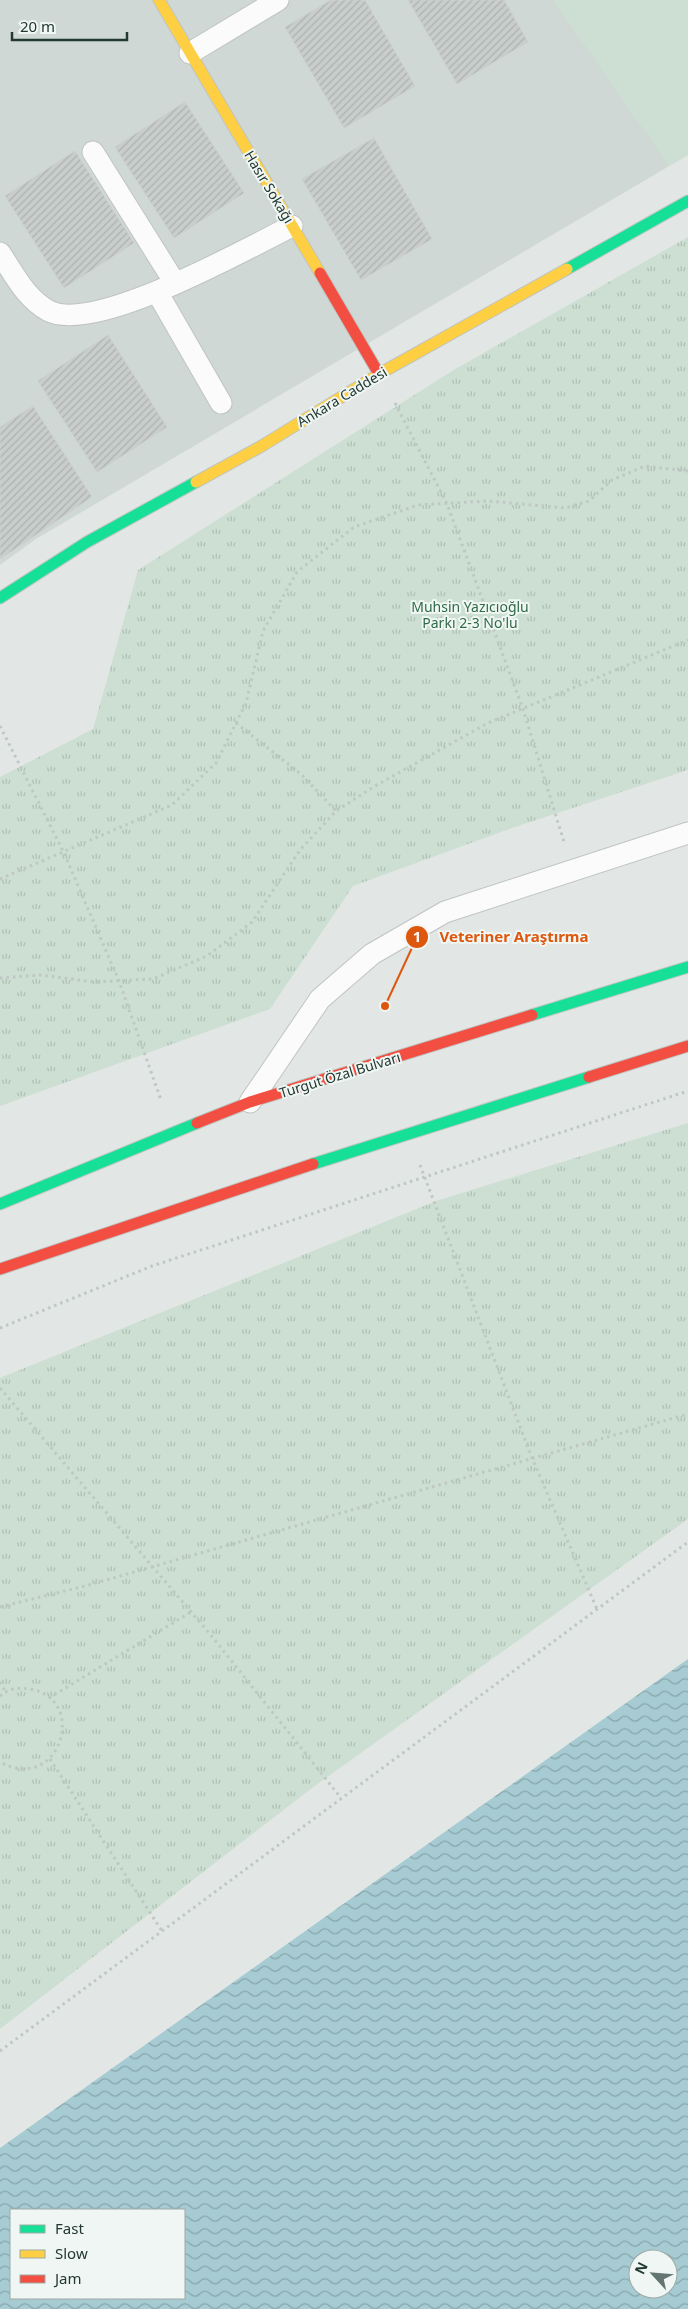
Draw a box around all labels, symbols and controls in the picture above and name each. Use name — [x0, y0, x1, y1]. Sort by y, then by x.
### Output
scale bar — [12, 10, 128, 42]
text: 20 m — [20, 16, 55, 36]
street label: Hasır Sokağı — [240, 147, 299, 227]
street label: Ankara Caddesi — [293, 362, 390, 431]
park label: Muhsin Yazıcıoğlu Parkı 2-3 No'lu — [411, 597, 529, 632]
callout: Veteriner Araştırma — [405, 922, 599, 952]
text: 1 — [413, 926, 421, 946]
text: Veteriner Araştırma — [440, 926, 588, 946]
street label: Turgut Özal Bulvarı — [277, 1047, 403, 1102]
legend — [10, 2209, 185, 2299]
text: Fast — [55, 2218, 84, 2238]
text: Slow — [55, 2243, 88, 2263]
north arrow — [628, 2249, 678, 2299]
text: N — [630, 2259, 652, 2277]
text: Jam — [53, 2268, 82, 2288]

